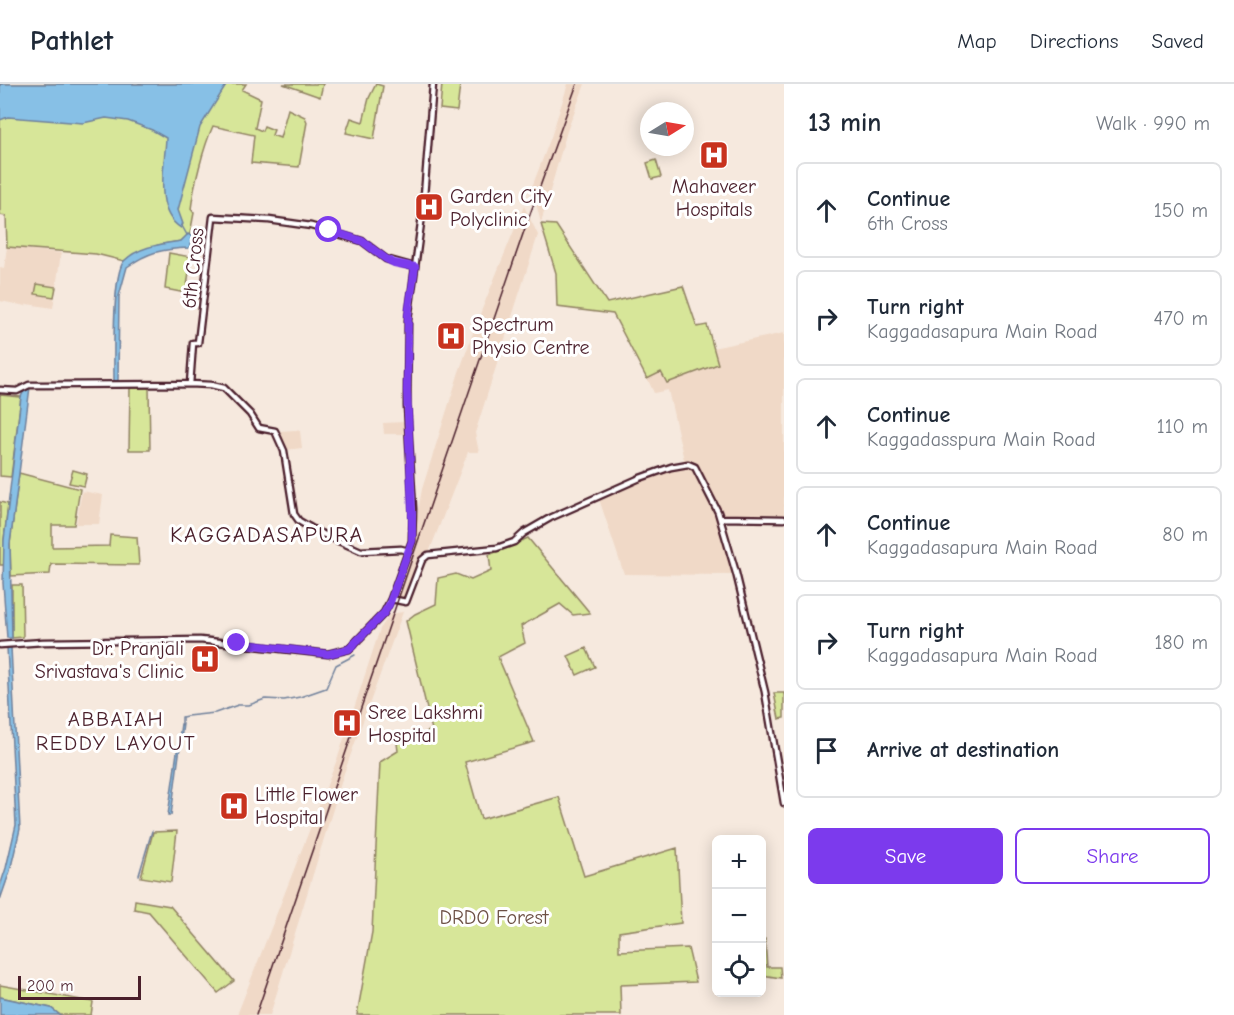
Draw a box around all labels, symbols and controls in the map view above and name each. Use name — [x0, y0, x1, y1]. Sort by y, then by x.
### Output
text: Pathlet — [30, 25, 113, 57]
text: Map — [957, 29, 997, 53]
text: Directions — [1030, 29, 1119, 53]
text: Saved — [1152, 29, 1204, 53]
north arrow — [640, 102, 694, 156]
text: 13 min — [808, 108, 881, 138]
text: Walk · 990 m — [1096, 112, 1210, 135]
hospital icon: Mahaveer Hospitals — [698, 139, 730, 171]
place label: Mahaveer Hospitals — [672, 175, 756, 221]
place label: Garden City Polyclinic — [450, 185, 552, 231]
text: Continue — [867, 186, 950, 212]
hospital icon: Garden City Polyclinic — [413, 191, 445, 223]
icon: ahead — [810, 194, 843, 227]
text: 150 m — [1154, 199, 1208, 222]
text: 6th Cross — [867, 212, 948, 235]
route start — [315, 216, 341, 242]
street label: 6th Cross — [177, 227, 209, 309]
text: Turn right — [867, 294, 964, 320]
icon: right — [810, 302, 843, 335]
text: 470 m — [1153, 307, 1208, 330]
place label: Spectrum Physio Centre — [472, 313, 590, 359]
hospital icon: Spectrum Physio Centre — [435, 320, 467, 352]
text: Kaggadasapura Main Road — [867, 320, 1097, 343]
text: Continue — [867, 402, 950, 428]
icon: ahead — [810, 410, 843, 443]
text: 110 m — [1157, 415, 1208, 438]
text: Kaggadasspura Main Road — [867, 428, 1096, 451]
text: Continue — [867, 510, 950, 536]
icon: ahead — [810, 518, 843, 551]
district label: KAGGADASAPURA — [170, 522, 364, 548]
text: 80 m — [1162, 523, 1208, 546]
text: Kaggadasapura Main Road — [867, 536, 1097, 559]
text: Turn right — [867, 618, 964, 644]
icon: right — [810, 626, 843, 659]
route end — [223, 629, 249, 655]
text: 180 m — [1154, 631, 1208, 654]
place label: Dr. Pranjali Srivastava's Clinic — [35, 637, 184, 683]
hospital icon: Dr. Pranjali Srivastava's Clinic — [189, 643, 221, 675]
text: Kaggadasapura Main Road — [867, 644, 1097, 667]
place label: Sree Lakshmi Hospital — [368, 701, 483, 747]
district label: ABBAIAH REDDY LAYOUT — [36, 707, 196, 755]
hospital icon: Sree Lakshmi Hospital — [331, 707, 363, 739]
icon: arrive — [810, 734, 843, 767]
text: Arrive at destination — [867, 737, 1059, 763]
place label: Little Flower Hospital — [255, 783, 358, 829]
hospital icon: Little Flower Hospital — [218, 790, 250, 822]
button: Save — [808, 828, 1003, 884]
button: Share — [1015, 828, 1210, 884]
map controls — [712, 835, 766, 997]
button: + — [712, 835, 766, 889]
button: − — [712, 889, 766, 943]
park label: DRDO Forest — [439, 906, 550, 929]
button: locate — [712, 943, 766, 997]
scale bar — [18, 973, 141, 1000]
text: 200 m — [27, 977, 73, 995]

